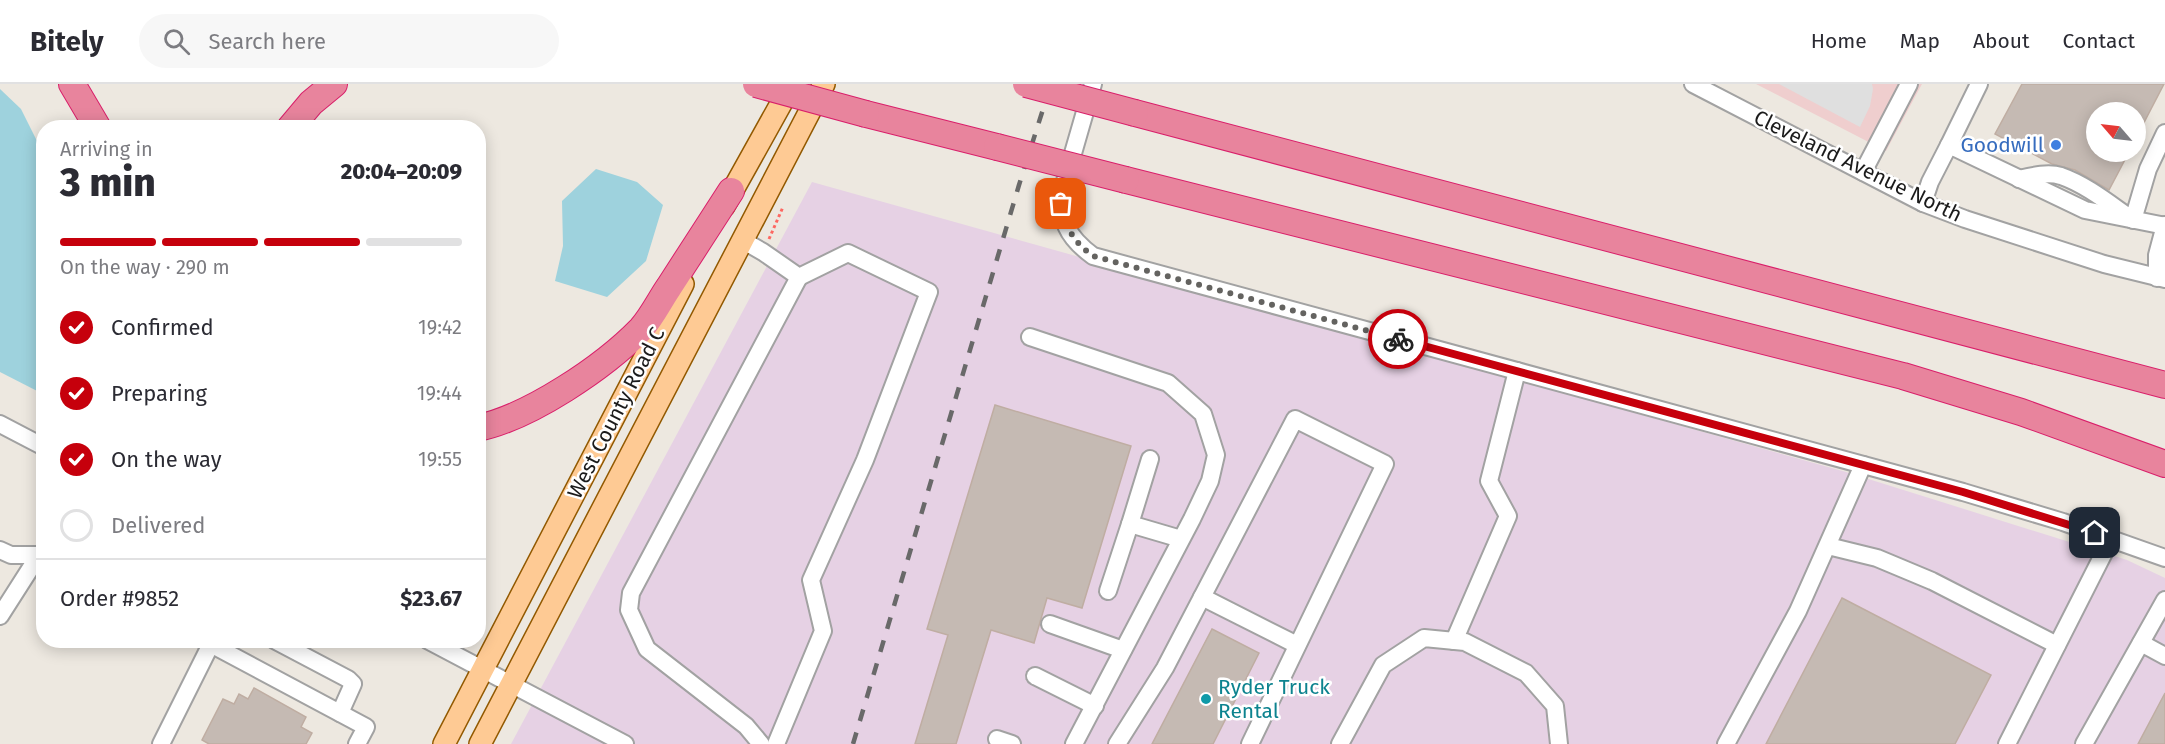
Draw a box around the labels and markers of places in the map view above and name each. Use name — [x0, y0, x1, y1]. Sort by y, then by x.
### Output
place label: Goodwill — [1960, 132, 2044, 158]
marker: Goodwill — [2049, 138, 2063, 152]
pin — [1035, 178, 1086, 229]
pin — [2069, 507, 2120, 558]
place label: Ryder Truck Rental — [1218, 674, 1330, 724]
marker: Ryder Truck Rental — [1199, 692, 1213, 706]

